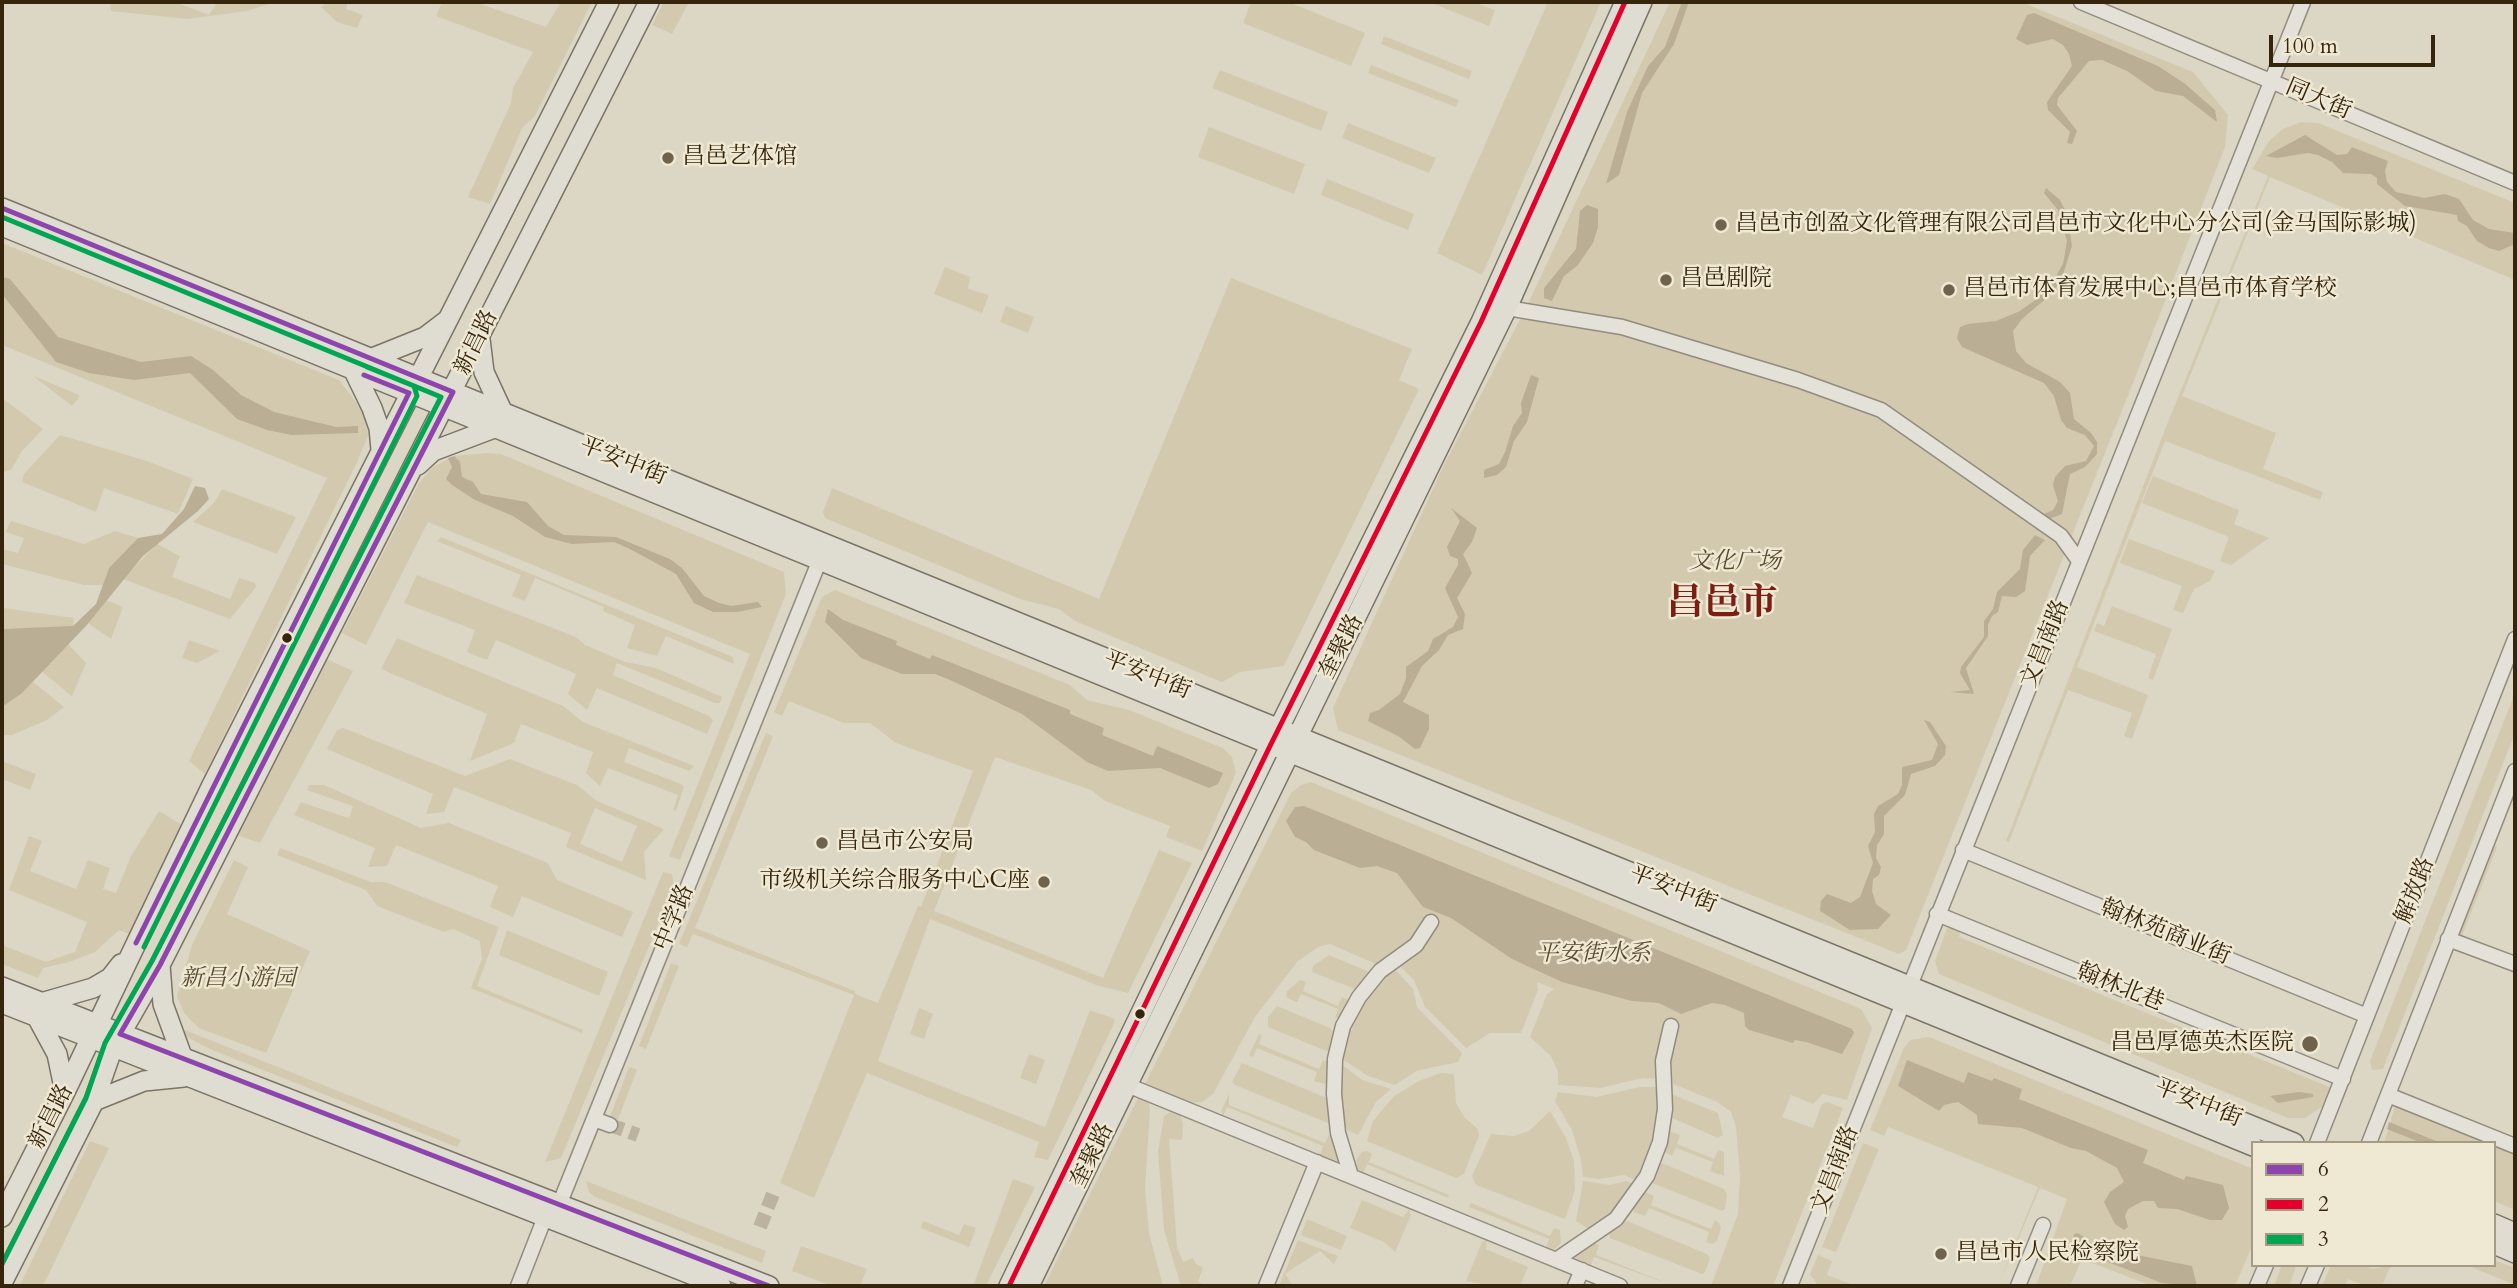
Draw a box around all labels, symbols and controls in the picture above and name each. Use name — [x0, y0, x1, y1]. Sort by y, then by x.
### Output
scale bar — [2272, 21, 2438, 65]
text: 100 m — [2282, 32, 2338, 61]
street label: 同大街 — [2281, 74, 2355, 126]
place label: 昌邑艺体馆 — [682, 144, 797, 172]
marker: 昌邑艺体馆 — [660, 150, 676, 166]
place label: 昌邑市创盈文化管理有限公司昌邑市文化中心分公司(金马国际影城) — [1735, 211, 2417, 239]
marker: 昌邑市创盈文化管理有限公司昌邑市文化中心分公司(金马国际影城) — [1713, 217, 1729, 233]
place label: 昌邑剧院 — [1680, 266, 1772, 294]
marker: 昌邑剧院 — [1658, 272, 1674, 288]
place label: 昌邑市体育发展中心;昌邑市体育学校 — [1963, 276, 2337, 304]
marker: 昌邑市体育发展中心;昌邑市体育学校 — [1941, 282, 1957, 298]
street label: 新昌路 — [449, 306, 505, 380]
street label: 平安中街 — [575, 432, 671, 492]
park label: 文化广场 — [1689, 549, 1781, 577]
district label: 昌邑市 — [1667, 583, 1777, 627]
street label: 文昌南路 — [2016, 596, 2076, 692]
street label: 奎聚路 — [1314, 610, 1370, 684]
unlabelled marker — [280, 631, 294, 645]
street label: 平安中街 — [1099, 646, 1195, 706]
place label: 昌邑市公安局 — [836, 829, 974, 857]
marker: 昌邑市公安局 — [814, 835, 830, 851]
street label: 解放路 — [2391, 854, 2441, 928]
street label: 平安中街 — [1625, 860, 1721, 920]
place label: 市级机关综合服务中心C座 — [759, 868, 1030, 896]
marker: 市级机关综合服务中心C座 — [1036, 874, 1052, 890]
street label: 中学路 — [649, 881, 701, 955]
street label: 翰林苑商业街 — [2096, 894, 2234, 972]
park label: 平安街水系 — [1536, 941, 1650, 969]
street label: 翰林北巷 — [2072, 958, 2168, 1018]
park label: 新昌小游园 — [181, 966, 295, 994]
unlabelled marker — [1133, 1007, 1147, 1021]
place label: 昌邑厚德英杰医院 — [2110, 1030, 2294, 1058]
marker: 昌邑厚德英杰医院 — [2300, 1034, 2320, 1054]
street label: 平安中街 — [2150, 1074, 2246, 1134]
street label: 新昌路 — [24, 1080, 80, 1154]
street label: 奎聚路 — [1065, 1119, 1121, 1193]
street label: 文昌南路 — [1807, 1122, 1865, 1218]
legend — [2251, 1141, 2496, 1267]
text: 6 — [2318, 1155, 2329, 1184]
text: 2 — [2318, 1190, 2329, 1219]
text: 3 — [2318, 1225, 2329, 1254]
place label: 昌邑市人民检察院 — [1955, 1240, 2139, 1268]
marker: 昌邑市人民检察院 — [1933, 1246, 1949, 1262]

